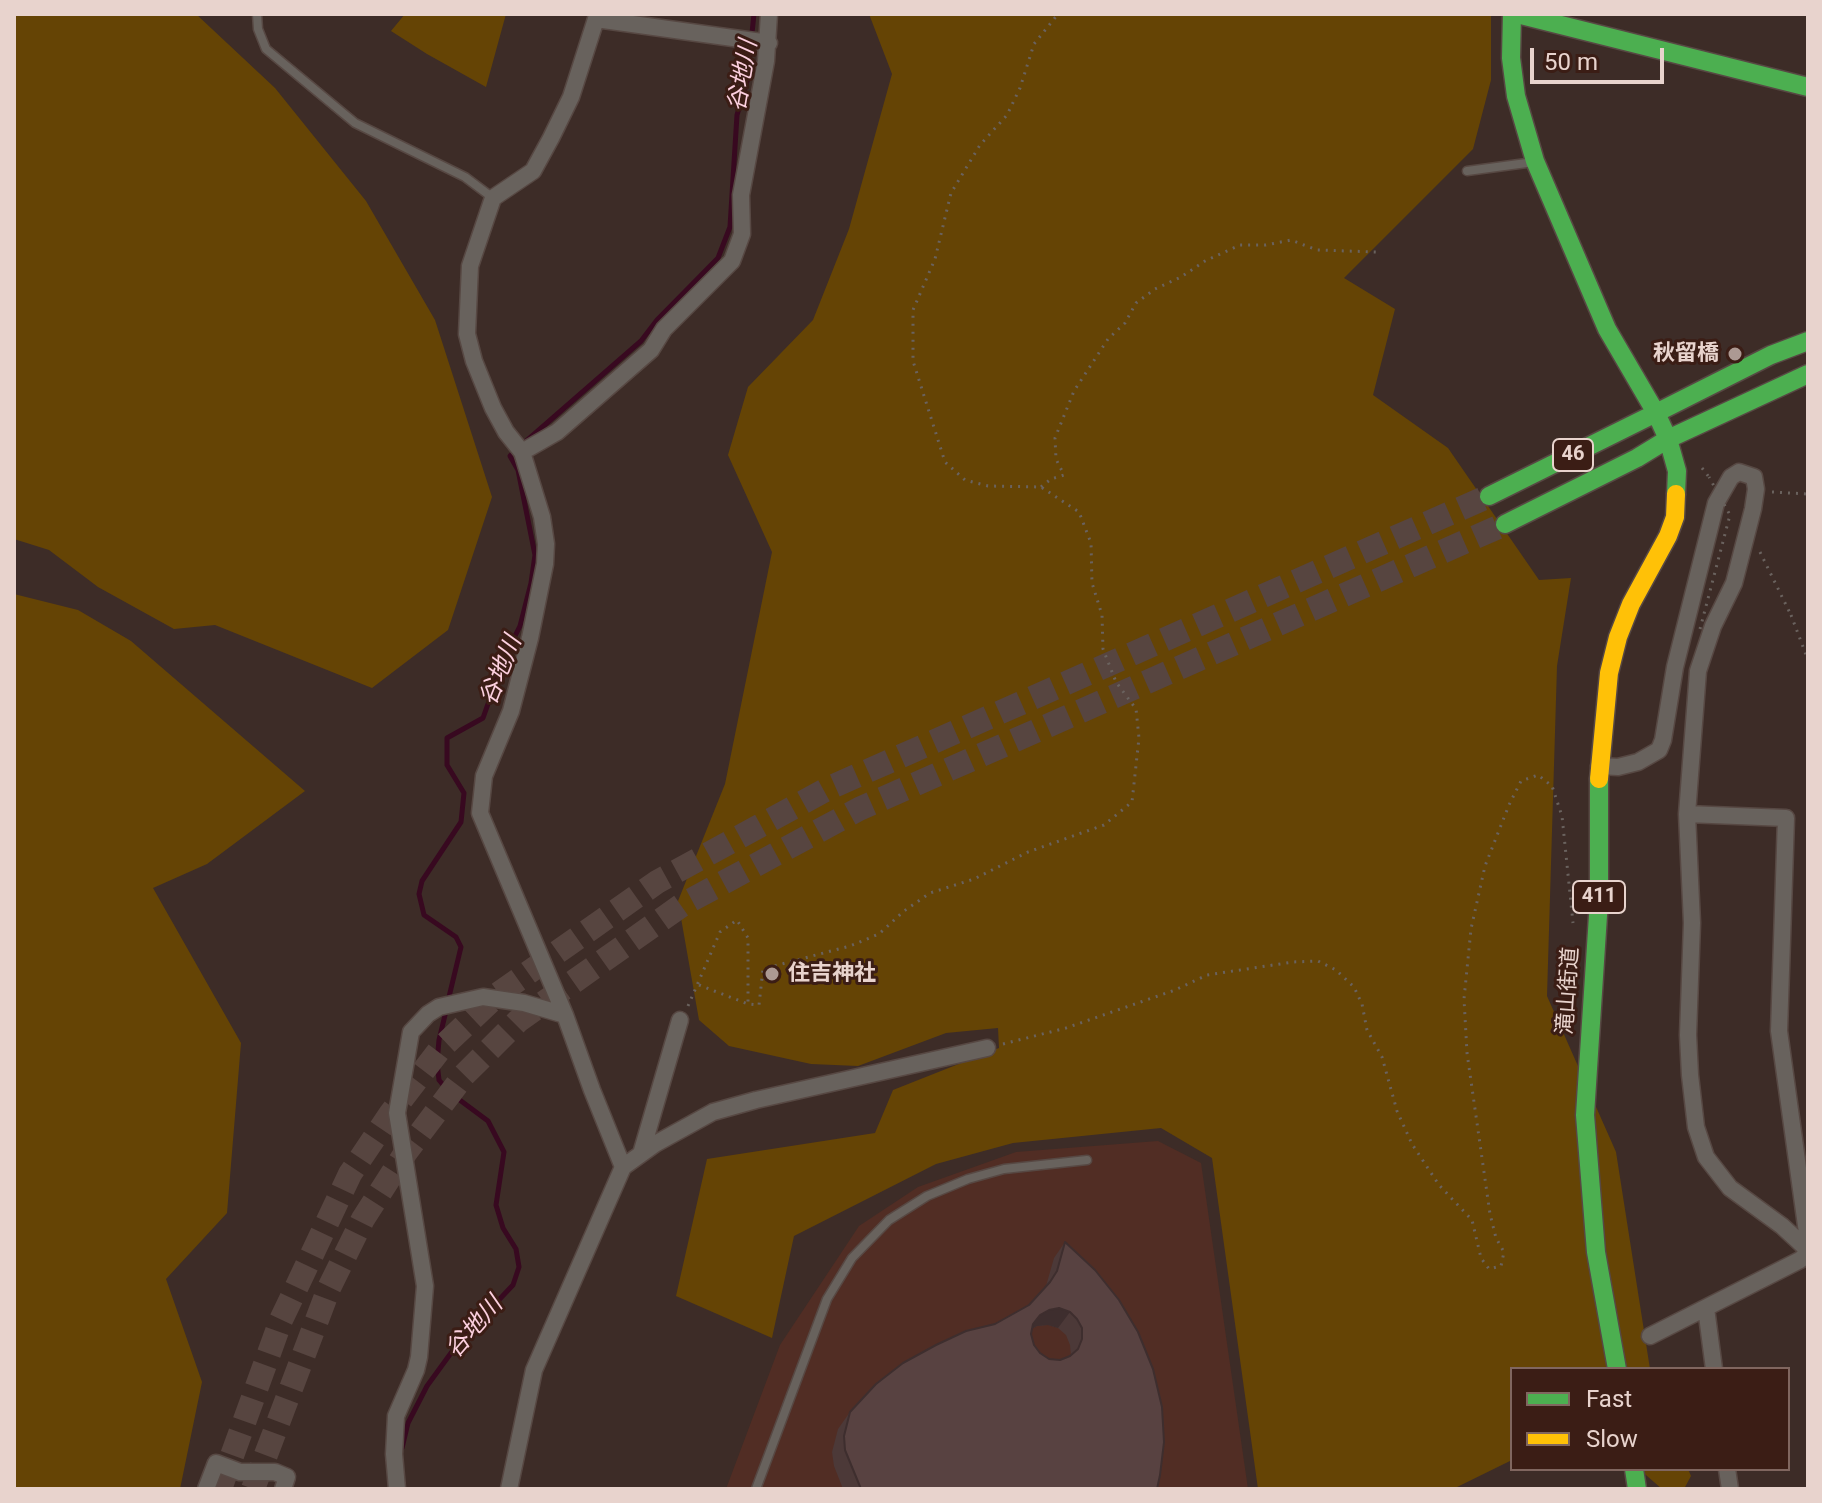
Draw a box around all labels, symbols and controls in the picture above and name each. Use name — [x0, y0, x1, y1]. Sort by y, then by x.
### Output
scale bar — [1534, 32, 1668, 82]
water label: 谷地川 — [724, 38, 764, 114]
text: 50 m — [1544, 48, 1598, 76]
place label: 秋留橋 — [1653, 341, 1719, 367]
marker: 秋留橋 — [1726, 345, 1744, 363]
road number: 46 — [1553, 439, 1593, 471]
water label: 谷地川 — [475, 632, 529, 710]
road number: 411 — [1573, 881, 1625, 913]
street label: 滝山街道 — [1553, 946, 1585, 1036]
place label: 住吉神社 — [788, 961, 876, 987]
marker: 住吉神社 — [763, 965, 781, 983]
water label: 谷地川 — [441, 1291, 509, 1365]
legend — [1510, 1367, 1790, 1471]
text: Fast — [1586, 1385, 1632, 1413]
text: Slow — [1586, 1425, 1638, 1453]

